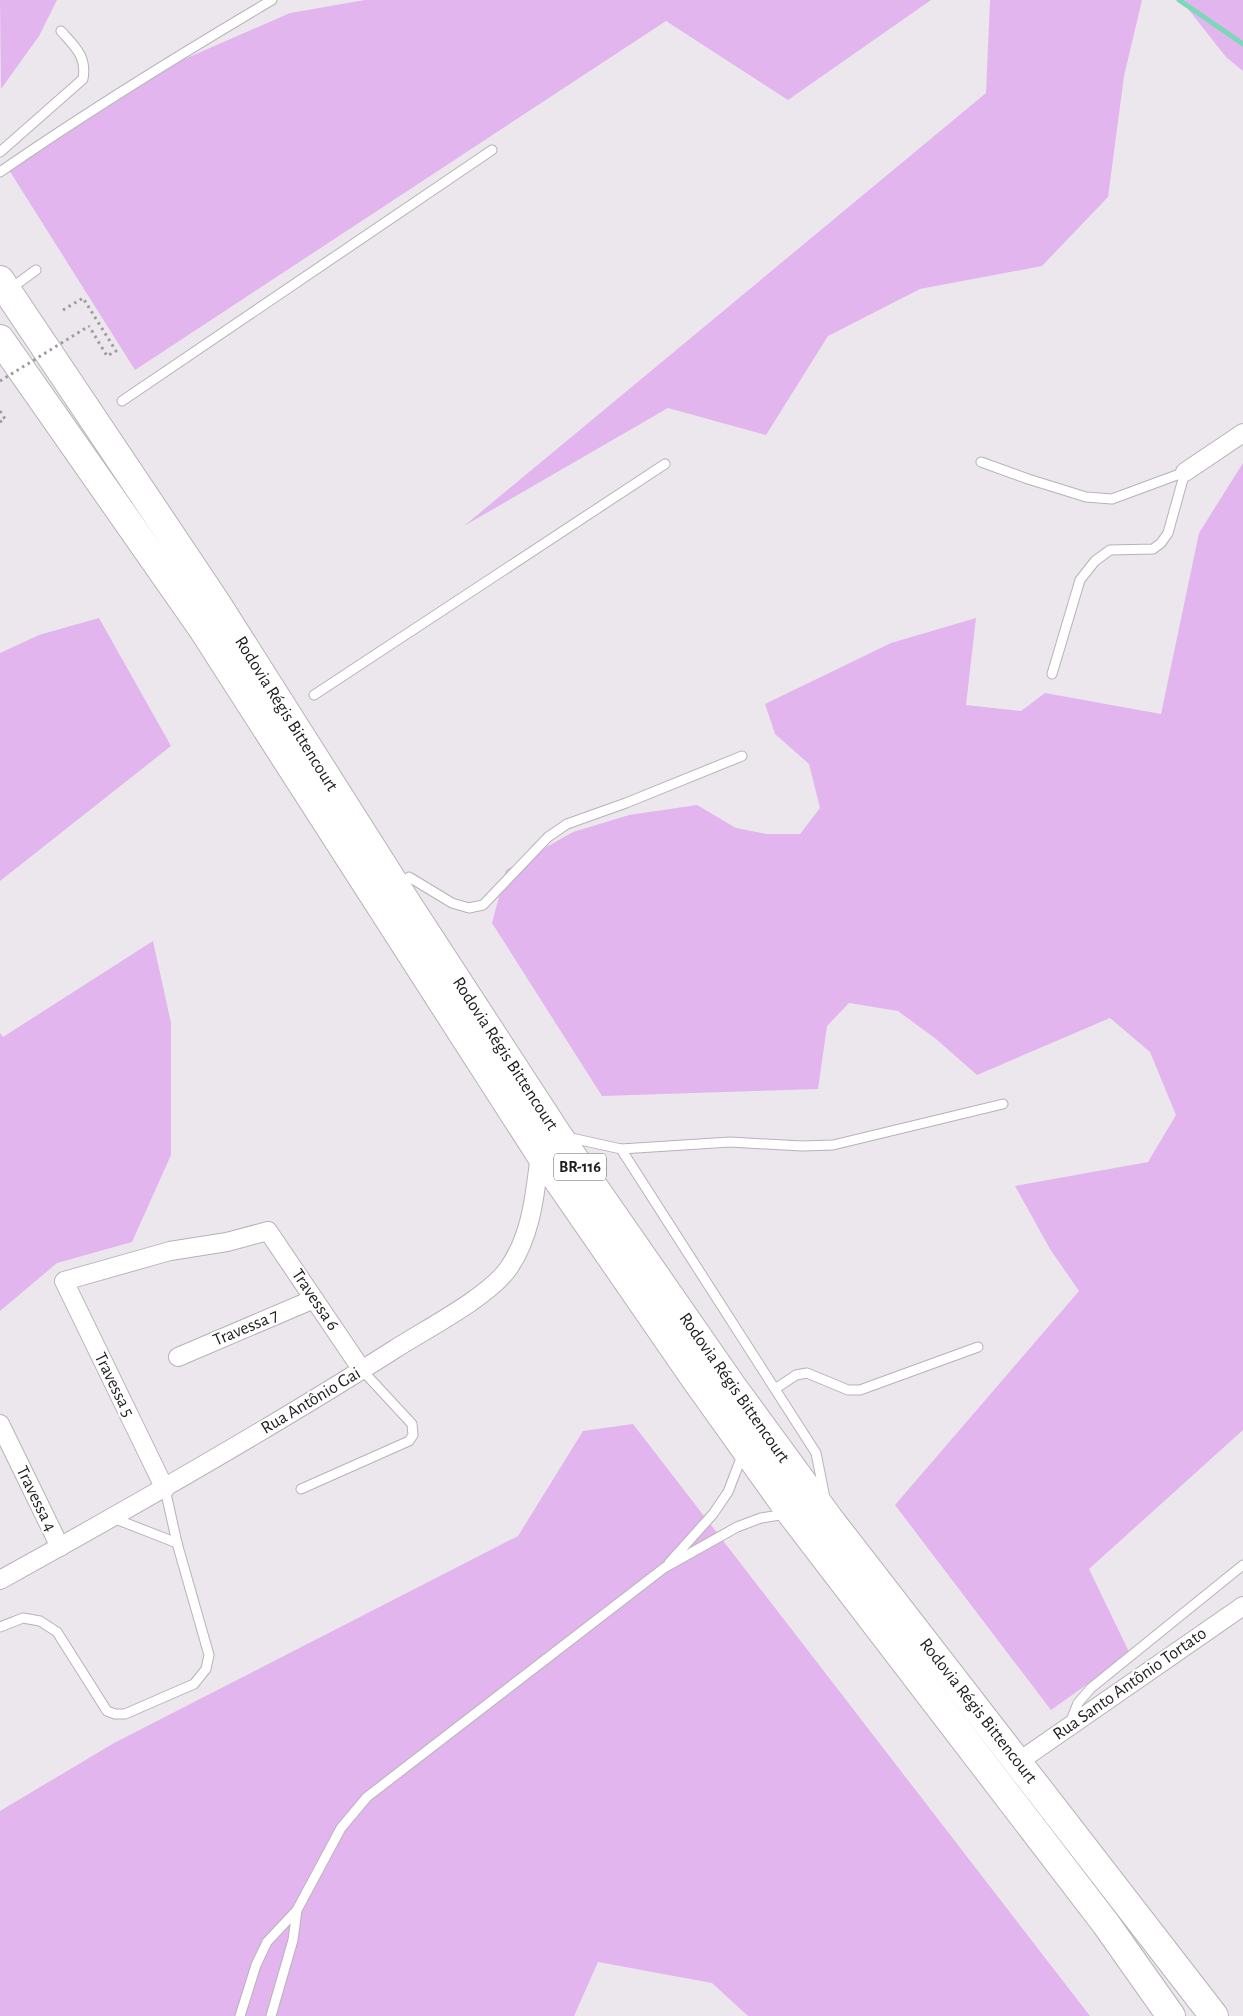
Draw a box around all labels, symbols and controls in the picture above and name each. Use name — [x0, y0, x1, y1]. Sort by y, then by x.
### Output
street label: Rodovia Régis Bittencourt — [231, 633, 341, 795]
street label: Rodovia Régis Bittencourt — [449, 974, 561, 1134]
road number: BR-116 — [554, 1154, 606, 1180]
street label: Travessa 6 — [288, 1266, 342, 1334]
street label: Travessa 7 — [211, 1306, 281, 1350]
street label: Rodovia Régis Bittencourt — [675, 1310, 793, 1467]
street label: Travessa 5 — [91, 1350, 137, 1420]
street label: Rua Antônio Gai — [258, 1364, 364, 1438]
street label: Travessa 4 — [12, 1463, 60, 1535]
street label: Rua Santo Antônio Tortato — [1050, 1624, 1210, 1744]
street label: Rodovia Régis Bittencourt — [916, 1635, 1040, 1787]

